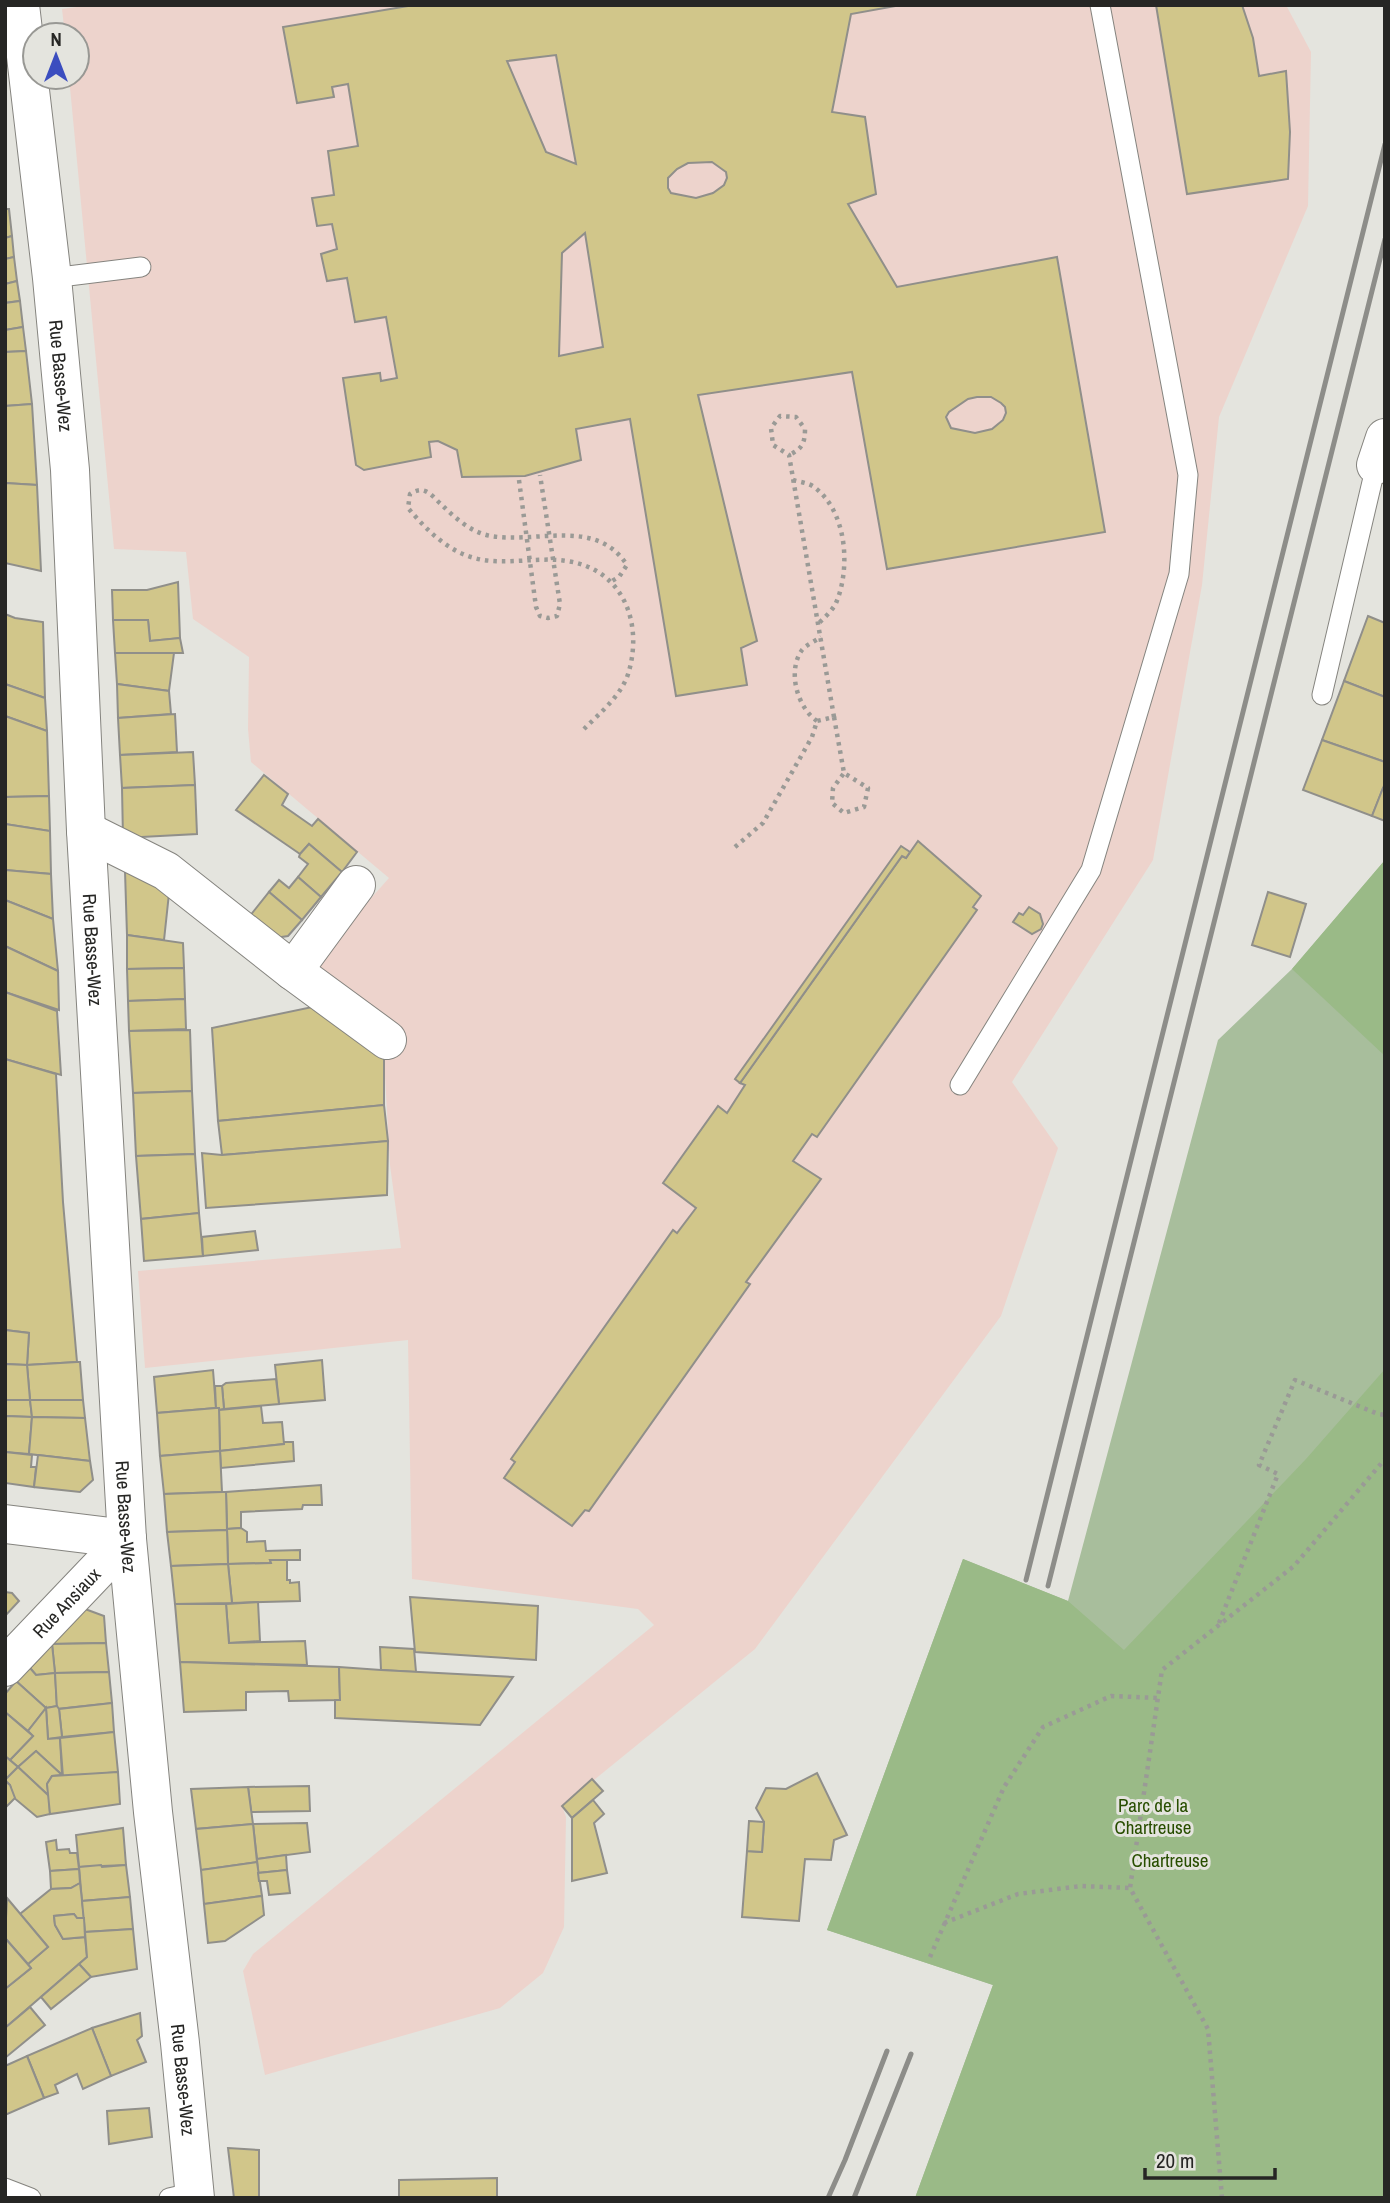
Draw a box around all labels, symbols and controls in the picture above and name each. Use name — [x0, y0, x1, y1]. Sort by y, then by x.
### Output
north arrow — [21, 21, 91, 91]
text: N — [50, 26, 62, 52]
street label: Rue Basse-Wez — [43, 319, 79, 433]
street label: Rue Basse-Wez — [77, 893, 109, 1007]
street label: Rue Basse-Wez — [109, 1460, 143, 1574]
street label: Rue Ansiaux — [26, 1561, 106, 1644]
park label: Parc de la Chartreuse — [1114, 1792, 1192, 1840]
park label: Chartreuse — [1131, 1847, 1209, 1873]
street label: Rue Basse-Wez — [165, 2022, 202, 2137]
scale bar — [1145, 2136, 1274, 2180]
text: 20 m — [1156, 2146, 1194, 2175]

